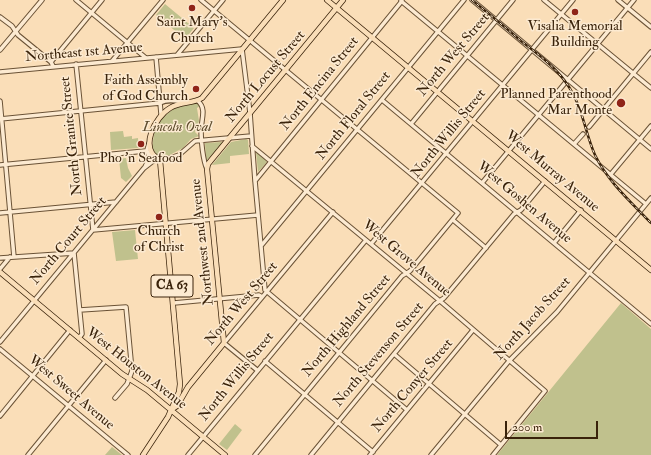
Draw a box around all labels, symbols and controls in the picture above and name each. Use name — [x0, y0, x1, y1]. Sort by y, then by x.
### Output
marker: Saint Mary's Church — [187, 3, 197, 13]
marker: Visalia Memorial Building — [570, 7, 580, 17]
street label: North West Street — [414, 10, 494, 100]
place label: Saint Mary's Church — [157, 15, 227, 48]
place label: Visalia Memorial Building — [527, 19, 623, 52]
street label: North Locust Street — [223, 28, 309, 126]
street label: North Encina Street — [277, 34, 363, 134]
street label: Northeast 1st Avenue — [25, 40, 143, 66]
street label: North Floral Street — [313, 68, 395, 164]
place label: Faith Assembly of God Church — [103, 73, 188, 106]
street label: North Granite Street — [57, 76, 87, 196]
marker: Faith Assembly of God Church — [191, 84, 201, 94]
street label: North Willis Street — [408, 86, 490, 182]
place label: Planned Parenthood Mar Monte — [500, 87, 612, 120]
marker: Planned Parenthood Mar Monte — [615, 97, 627, 109]
park label: Lincoln Oval — [143, 120, 211, 136]
street label: West Murray Avenue — [502, 128, 602, 216]
marker: Pho 'n Seafood — [136, 139, 146, 149]
place label: Pho 'n Seafood — [100, 151, 182, 167]
street label: West Goshen Avenue — [473, 159, 575, 247]
street label: Northwest 2nd Avenue — [188, 178, 218, 306]
street label: North Court Street — [27, 194, 111, 288]
marker: Church of Christ — [154, 212, 164, 222]
street label: West Grove Avenue — [358, 217, 454, 301]
place label: Church of Christ — [134, 224, 184, 256]
street label: North West Street — [202, 259, 282, 349]
street label: North Highland Street — [299, 271, 395, 381]
street label: North Jacob Street — [491, 274, 575, 364]
road number: CA 63 — [151, 275, 193, 297]
street label: North Stevenson Street — [330, 299, 428, 411]
street label: West Houston Avenue — [82, 324, 190, 414]
street label: North Willis Street — [196, 329, 278, 425]
street label: North Conyer Street — [369, 336, 457, 436]
street label: West Sweet Avenue — [25, 352, 117, 434]
scale bar — [507, 413, 600, 439]
text: 200 m — [512, 420, 542, 435]

